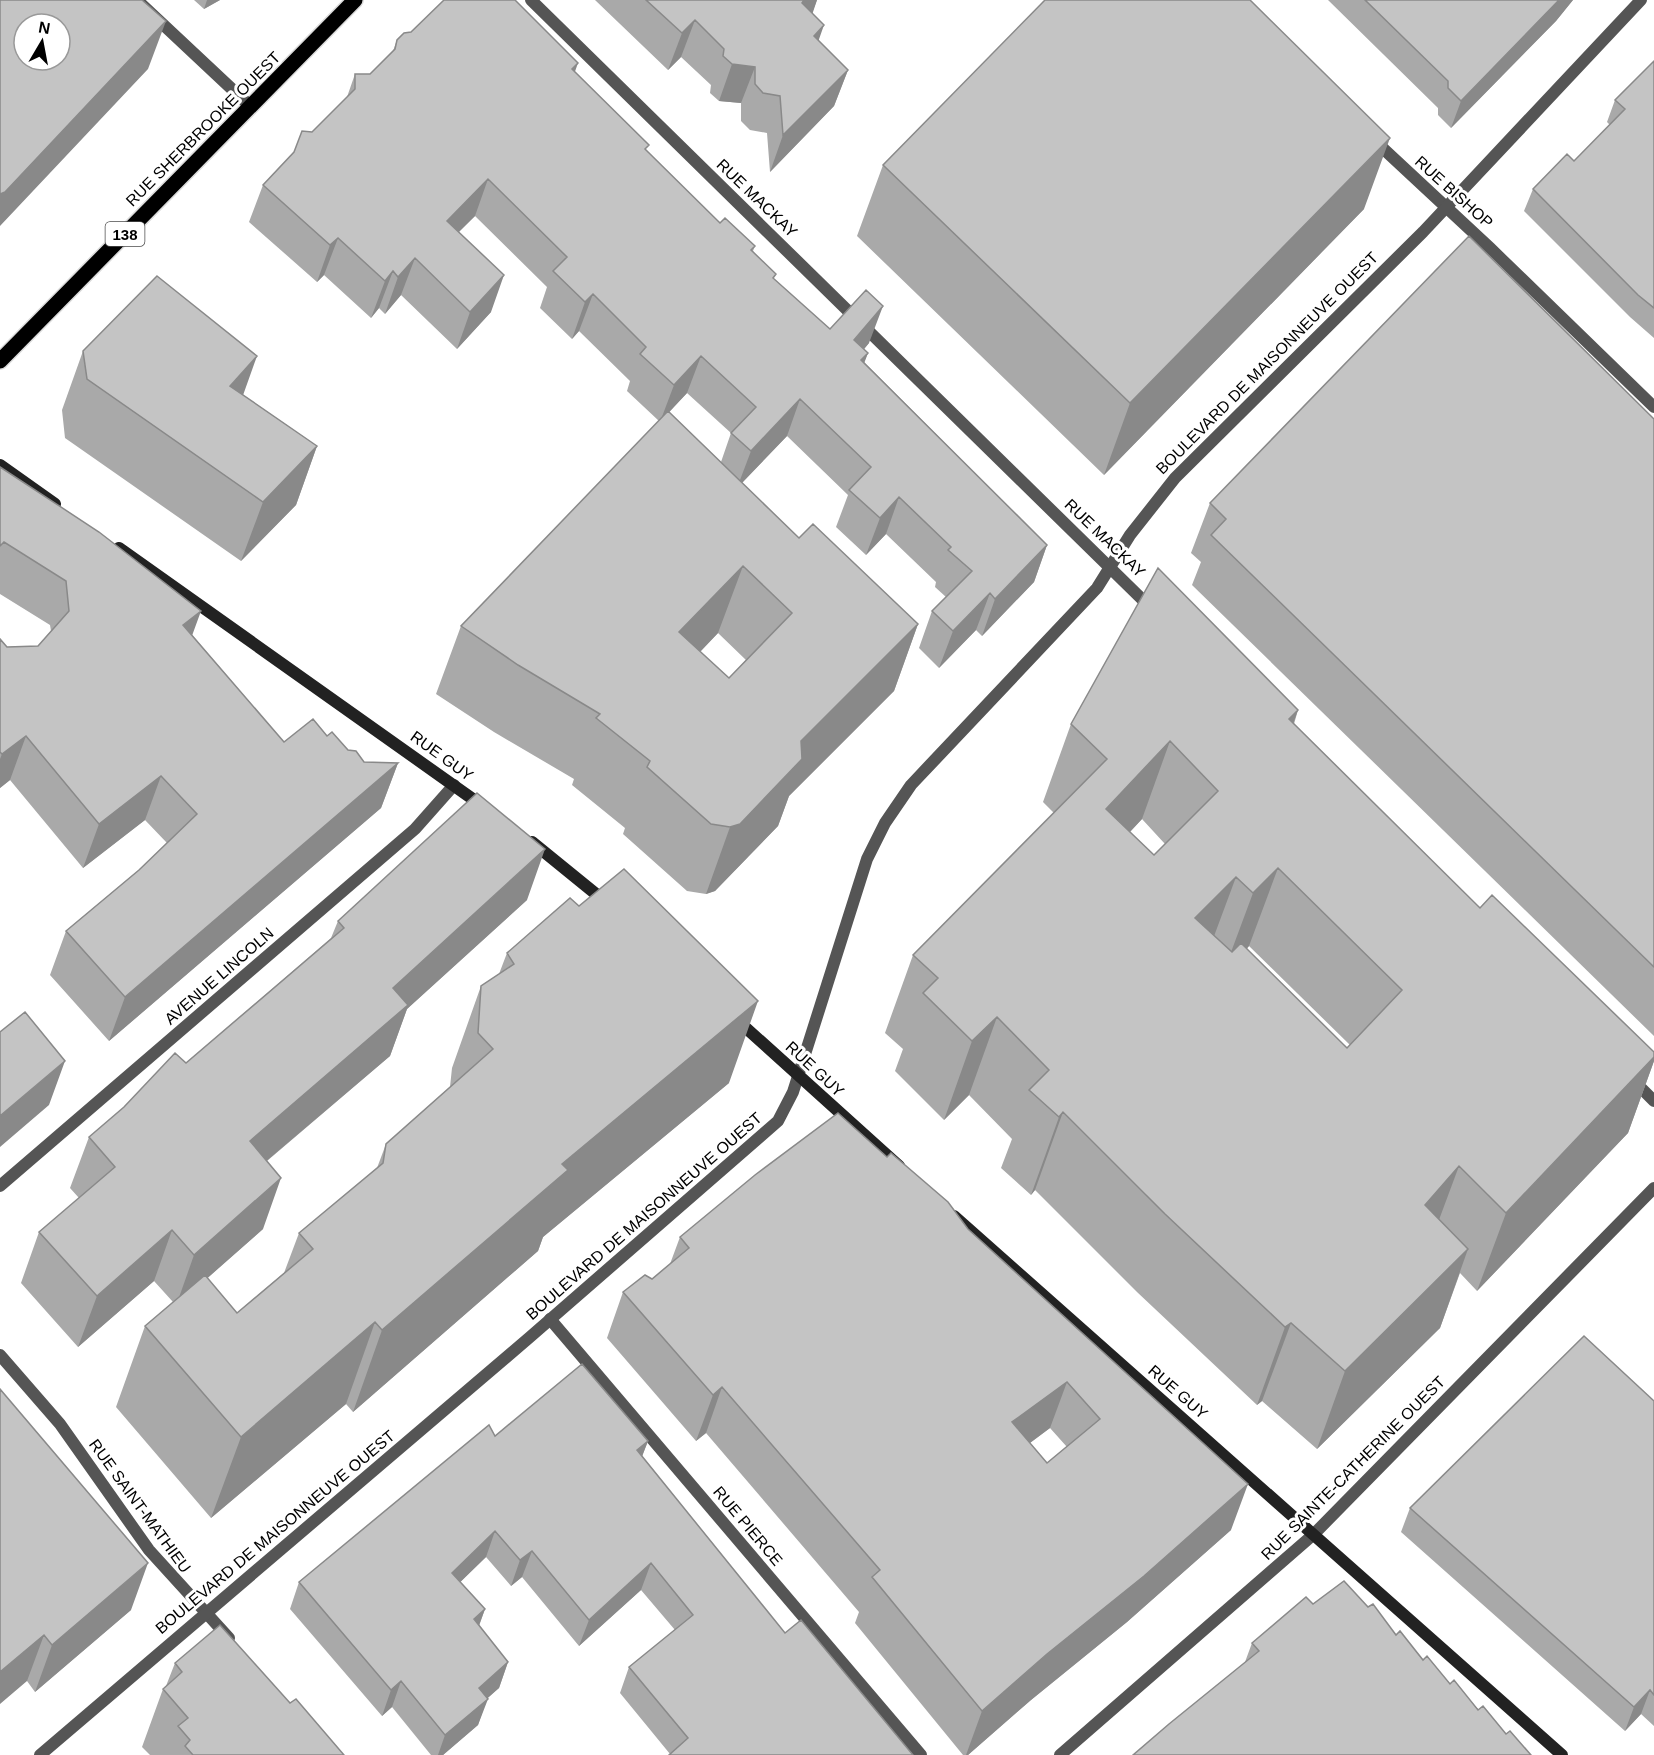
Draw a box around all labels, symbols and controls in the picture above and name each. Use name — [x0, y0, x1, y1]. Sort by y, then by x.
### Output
north arrow — [12, 12, 72, 72]
text: N — [37, 18, 52, 37]
street label: RUE SHERBROOKE OUEST — [122, 48, 284, 210]
street label: RUE BISHOP — [1412, 153, 1496, 231]
street label: RUE MACKAY — [713, 156, 801, 241]
road number: 138 — [106, 222, 144, 246]
street label: BOULEVARD DE MAISONNEUVE OUEST — [1153, 248, 1382, 477]
street label: RUE MACKAY — [1061, 496, 1149, 581]
street label: RUE GUY — [408, 728, 477, 784]
street label: AVENUE LINCOLN — [161, 924, 277, 1028]
street label: RUE GUY — [783, 1038, 848, 1100]
street label: BOULEVARD DE MAISONNEUVE OUEST — [523, 1109, 765, 1323]
street label: RUE GUY — [1145, 1362, 1211, 1423]
street label: RUE SAINTE-CATHERINE OUEST — [1258, 1373, 1448, 1563]
street label: BOULEVARD DE MAISONNEUVE OUEST — [152, 1427, 398, 1637]
street label: RUE SAINT-MATHIEU — [86, 1436, 194, 1576]
street label: RUE PIERCE — [710, 1483, 786, 1569]

